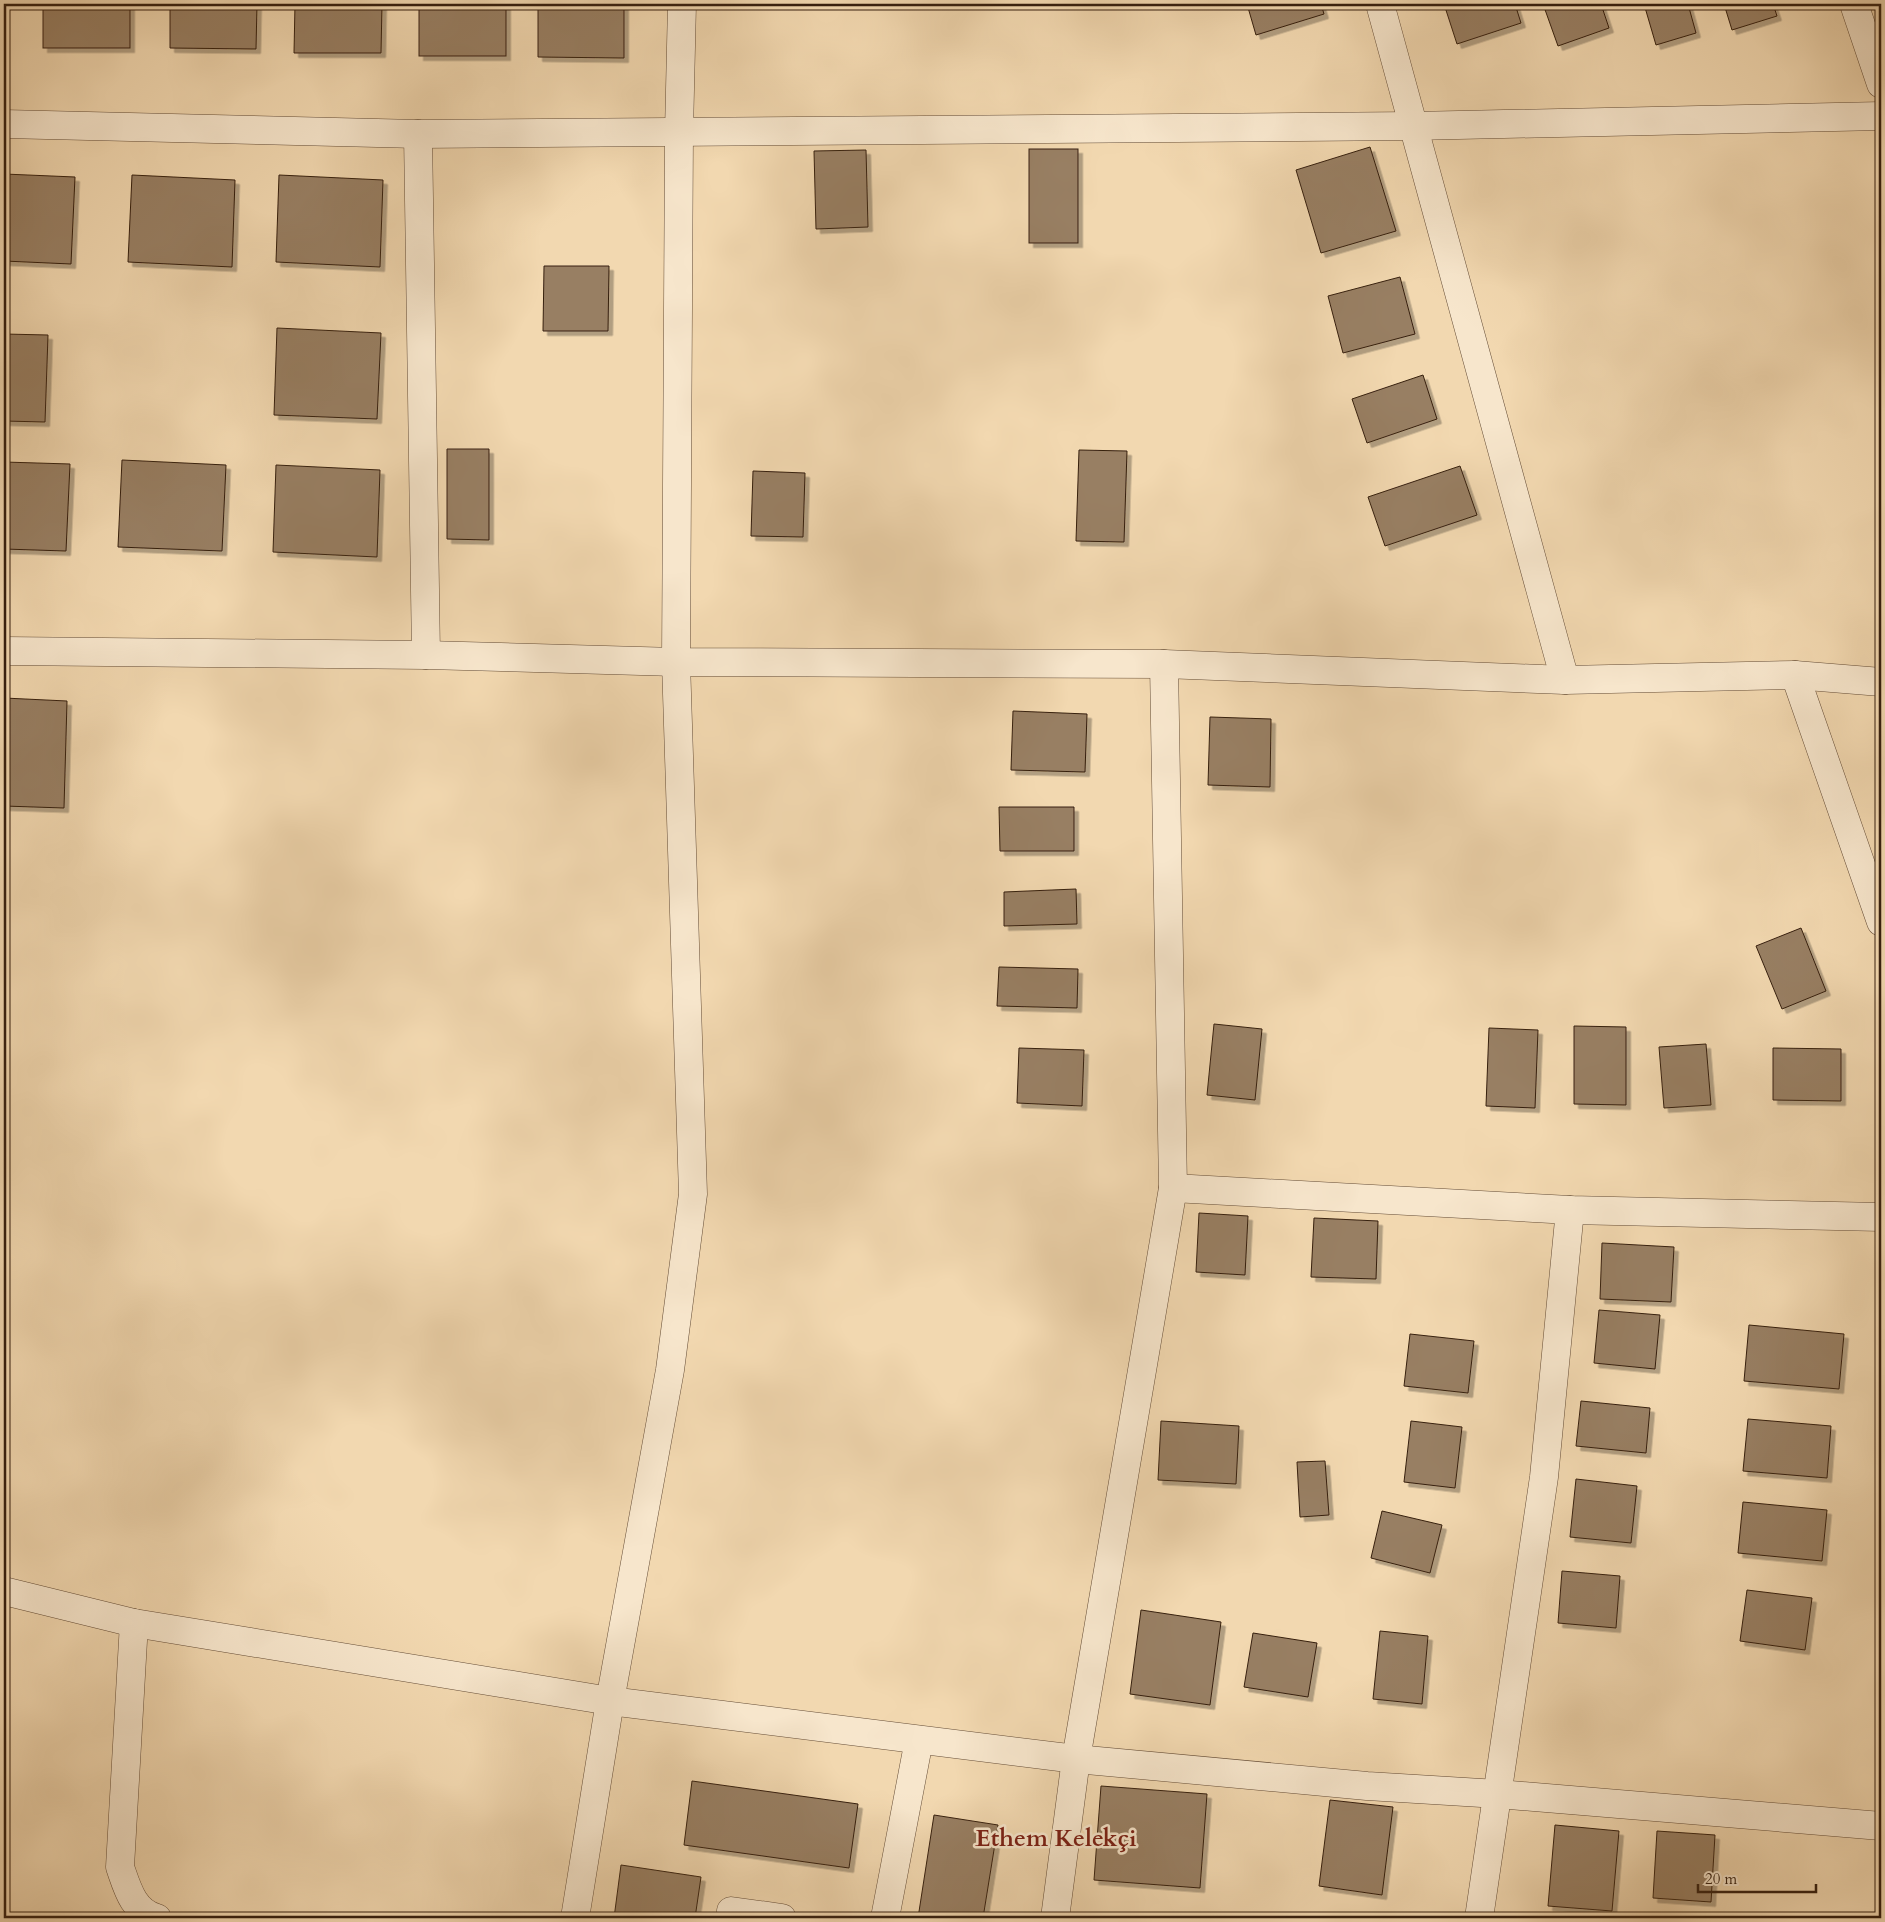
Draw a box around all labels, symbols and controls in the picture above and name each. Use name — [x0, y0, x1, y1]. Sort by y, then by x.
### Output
district label: Ethem Kelekçi — [975, 1822, 1137, 1855]
scale bar — [1698, 1862, 1815, 1894]
text: 20 m — [1705, 1869, 1737, 1889]

